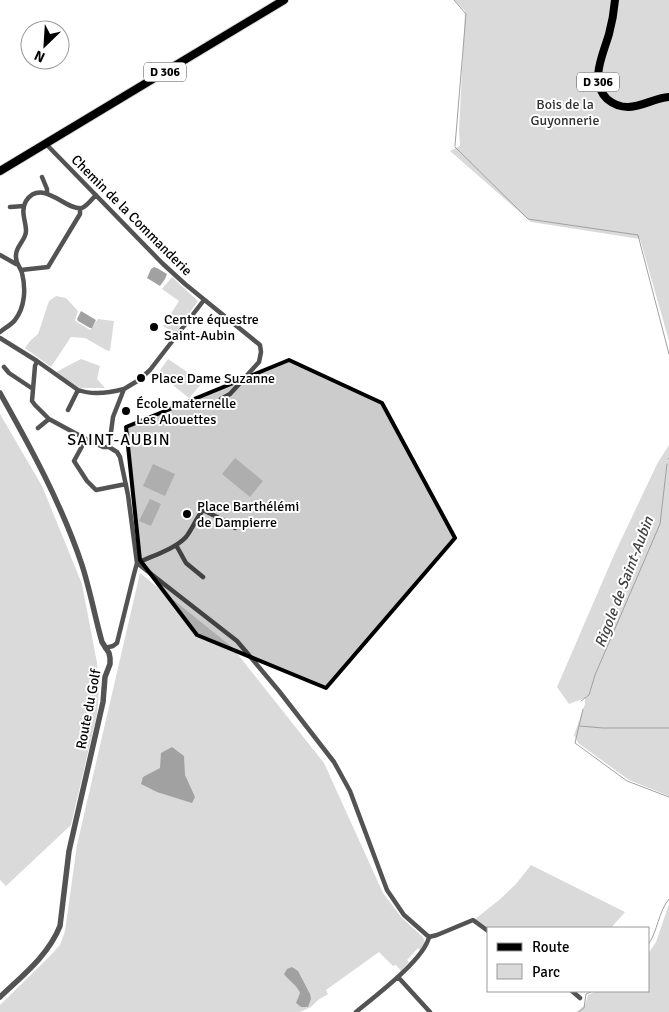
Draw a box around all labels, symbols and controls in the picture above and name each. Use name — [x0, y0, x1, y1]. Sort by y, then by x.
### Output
north arrow — [20, 20, 70, 70]
text: N — [32, 47, 48, 66]
road number: D 306 — [144, 62, 186, 82]
road number: D 306 — [577, 72, 619, 91]
park label: Bois de la Guyonnerie — [531, 96, 599, 129]
street label: Chemin de la Commanderie — [68, 151, 196, 279]
place label: Centre équestre Saint-Aubin — [164, 311, 259, 344]
marker: Centre équestre Saint-Aubin — [148, 321, 160, 333]
place label: Place Dame Suzanne — [151, 370, 275, 387]
marker: Place Dame Suzanne — [135, 372, 147, 384]
place label: École maternelle Les Alouettes — [136, 395, 236, 428]
marker: École maternelle Les Alouettes — [120, 405, 132, 417]
district label: SAINT-AUBIN — [67, 430, 171, 450]
place label: Place Barthélémi de Dampierre — [197, 498, 299, 531]
marker: Place Barthélémi de Dampierre — [181, 508, 193, 520]
water label: Rigole de Saint-Aubin — [591, 513, 658, 650]
street label: Route du Golf — [72, 666, 105, 751]
legend — [487, 927, 649, 992]
text: Route — [532, 938, 569, 956]
text: Parc — [532, 963, 560, 981]

